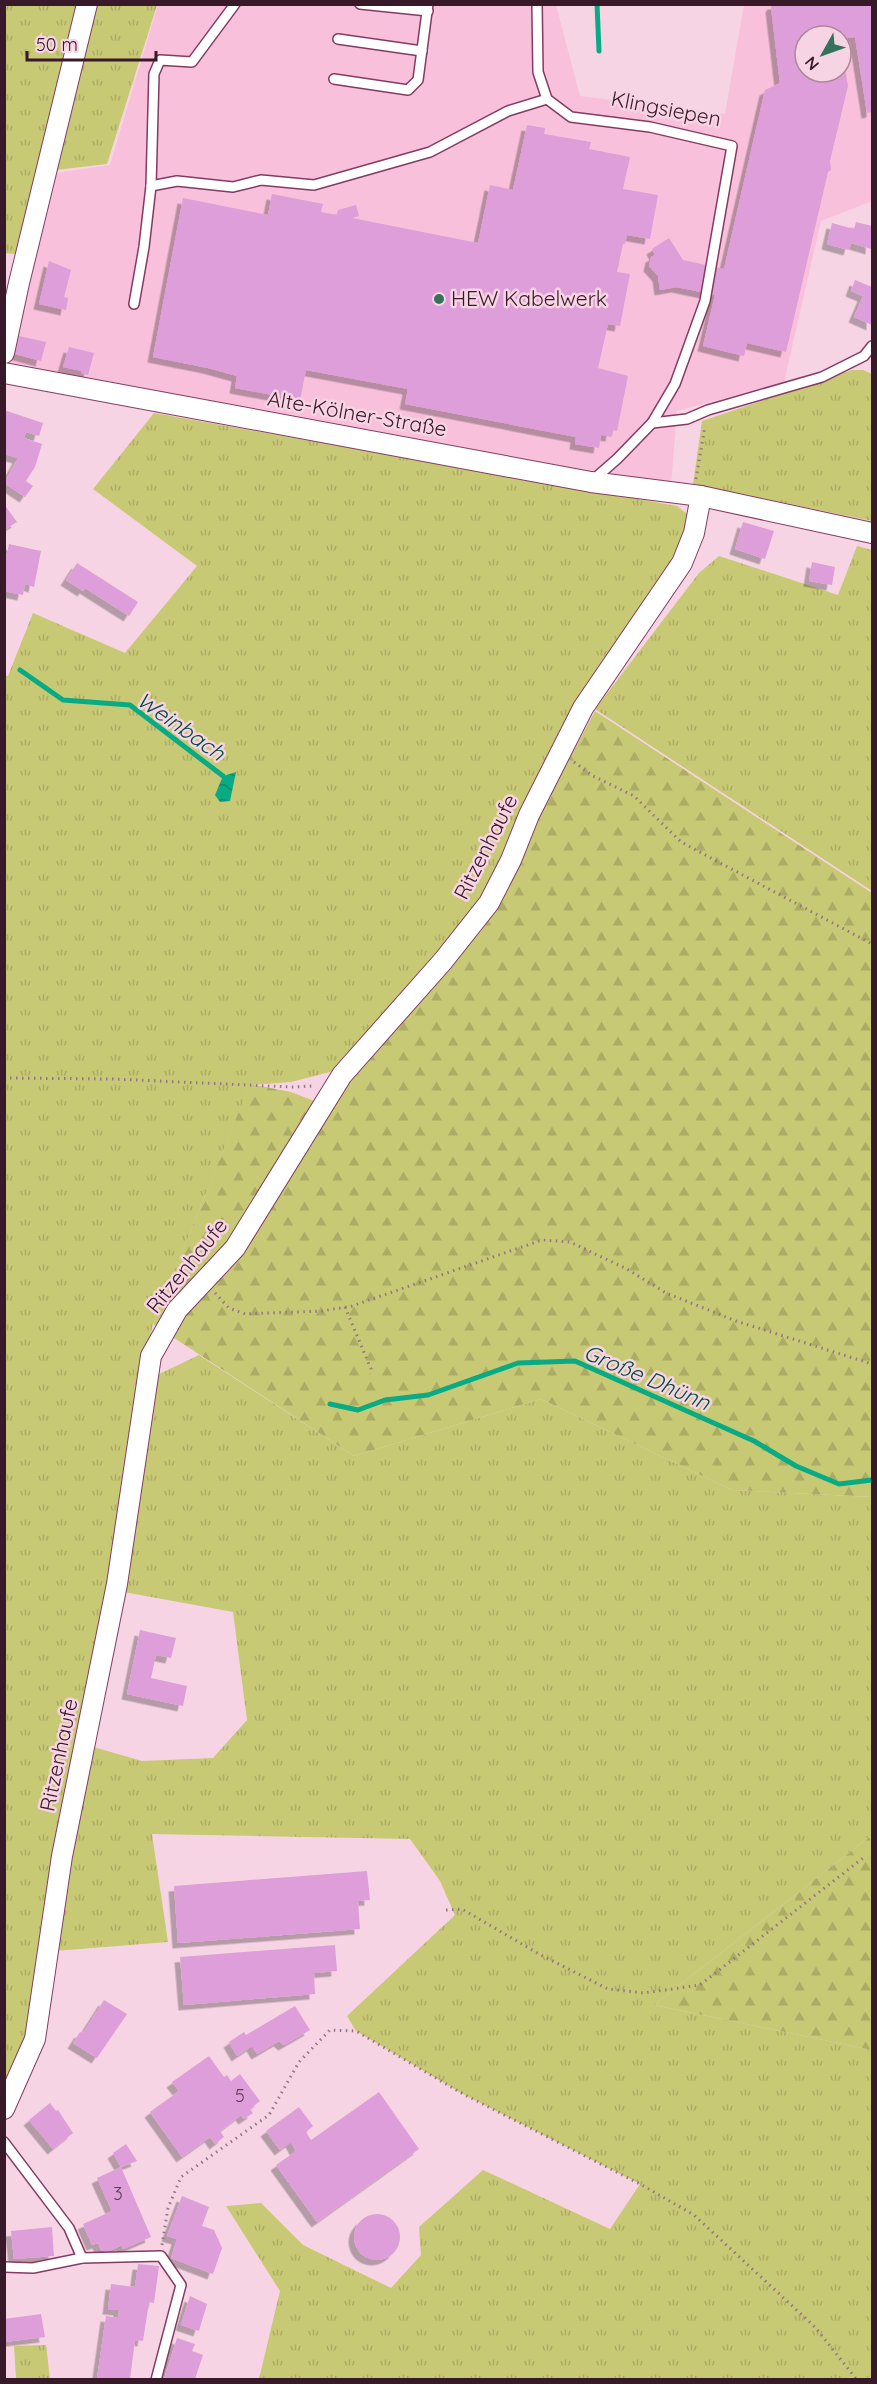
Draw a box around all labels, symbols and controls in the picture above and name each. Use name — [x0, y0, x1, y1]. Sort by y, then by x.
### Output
scale bar — [27, 24, 156, 62]
north arrow — [793, 24, 853, 84]
text: 50 m — [36, 33, 78, 56]
text: N — [800, 53, 823, 75]
street label: Klingsiepen — [609, 85, 723, 131]
place label: HEW Kabelwerk — [451, 285, 607, 311]
marker: HEW Kabelwerk — [432, 292, 446, 306]
street label: Alte-Kölner-Straße — [266, 384, 449, 442]
water label: Weinbach — [131, 685, 231, 767]
street label: Ritzenhaufe — [448, 790, 523, 903]
street label: Ritzenhaufe — [140, 1213, 232, 1318]
water label: Große Dhünn — [580, 1338, 716, 1417]
street label: Ritzenhaufe — [33, 1696, 83, 1814]
house number: 5 — [235, 2084, 245, 2107]
house number: 3 — [113, 2182, 123, 2205]

